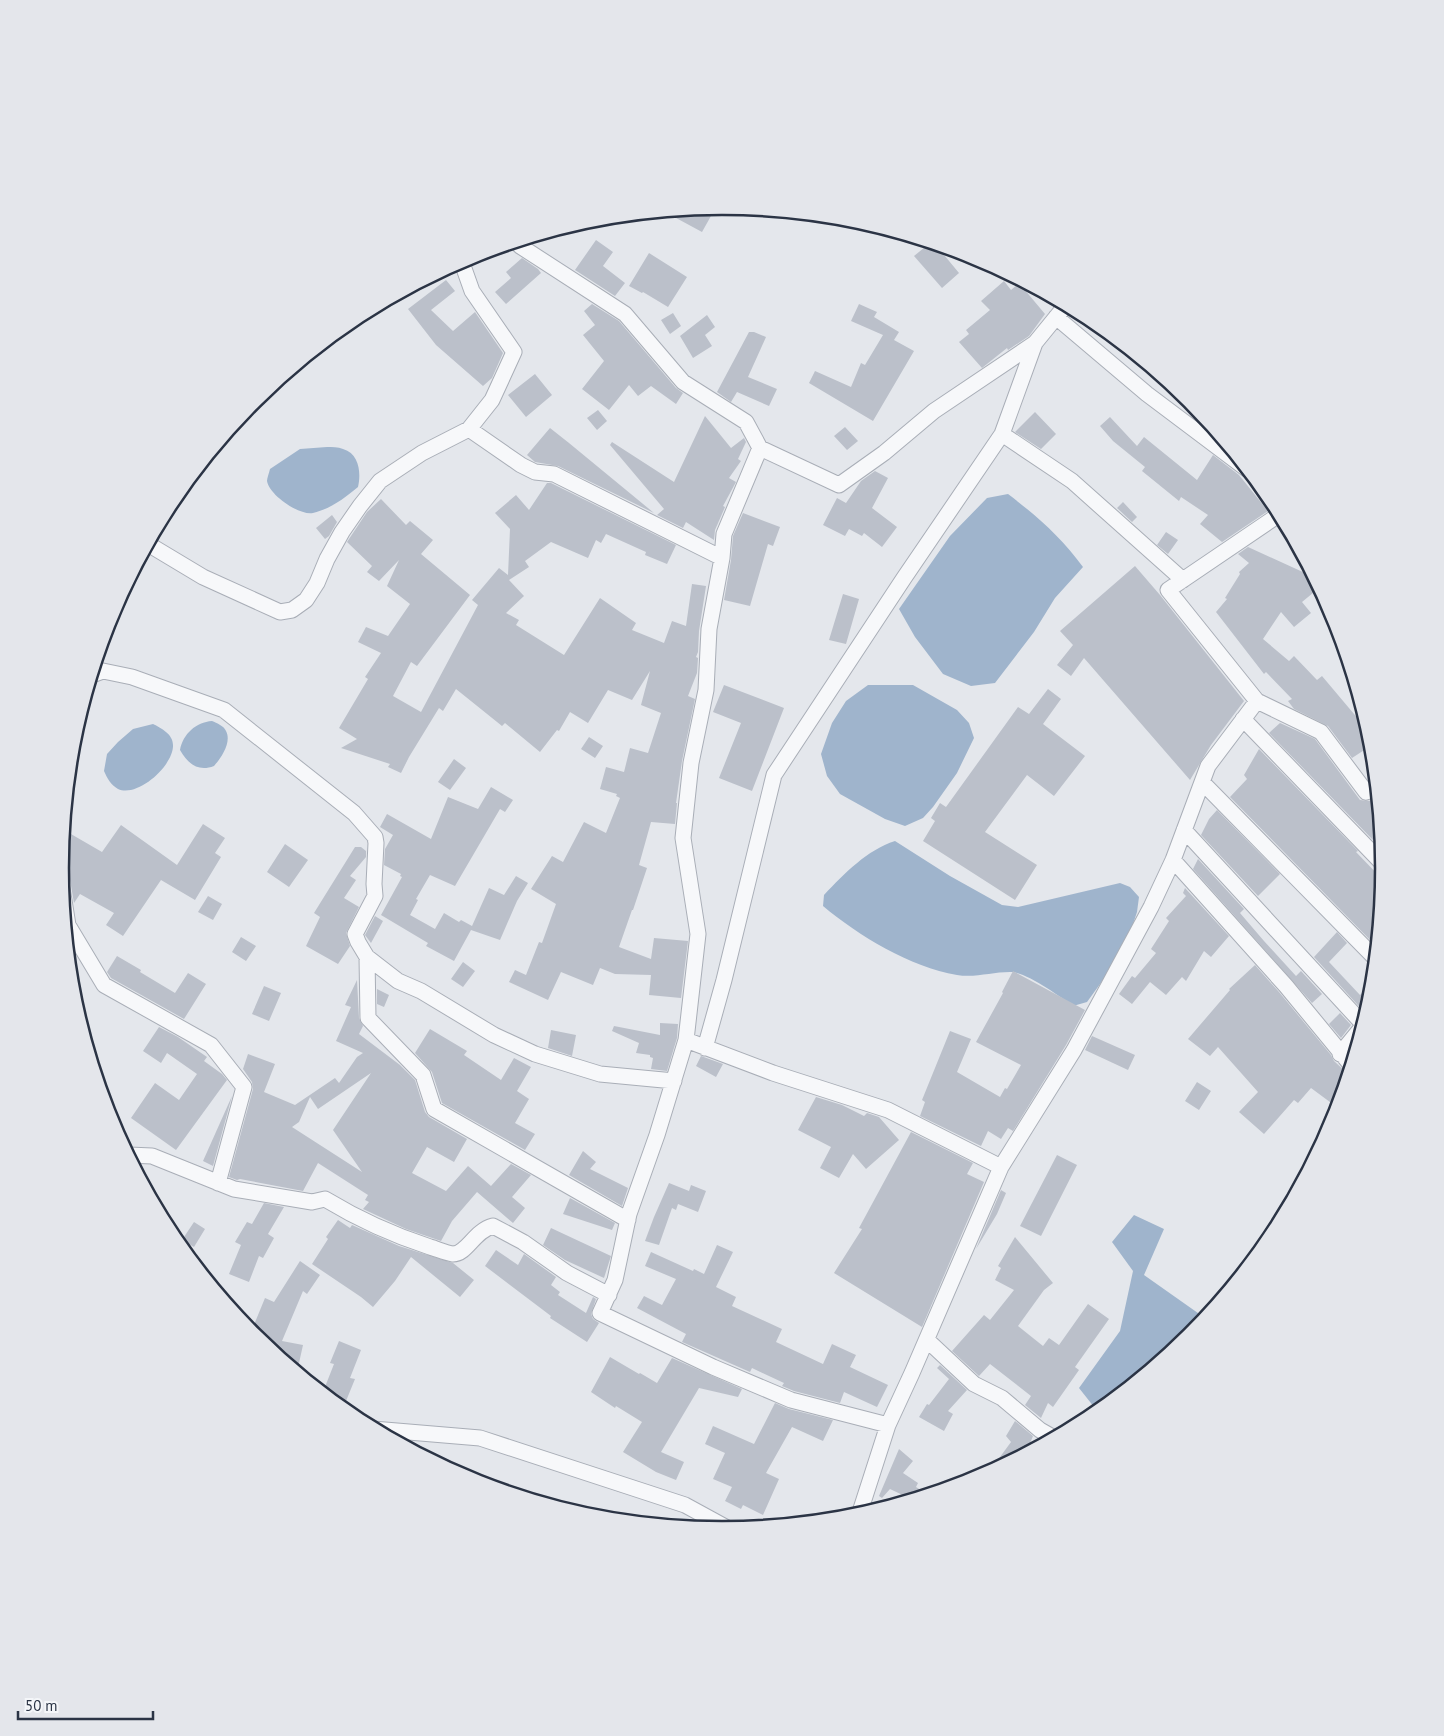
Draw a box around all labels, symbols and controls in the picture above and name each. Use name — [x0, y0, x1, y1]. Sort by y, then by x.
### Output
scale bar — [18, 1688, 152, 1720]
text: 50 m — [25, 1696, 58, 1715]

